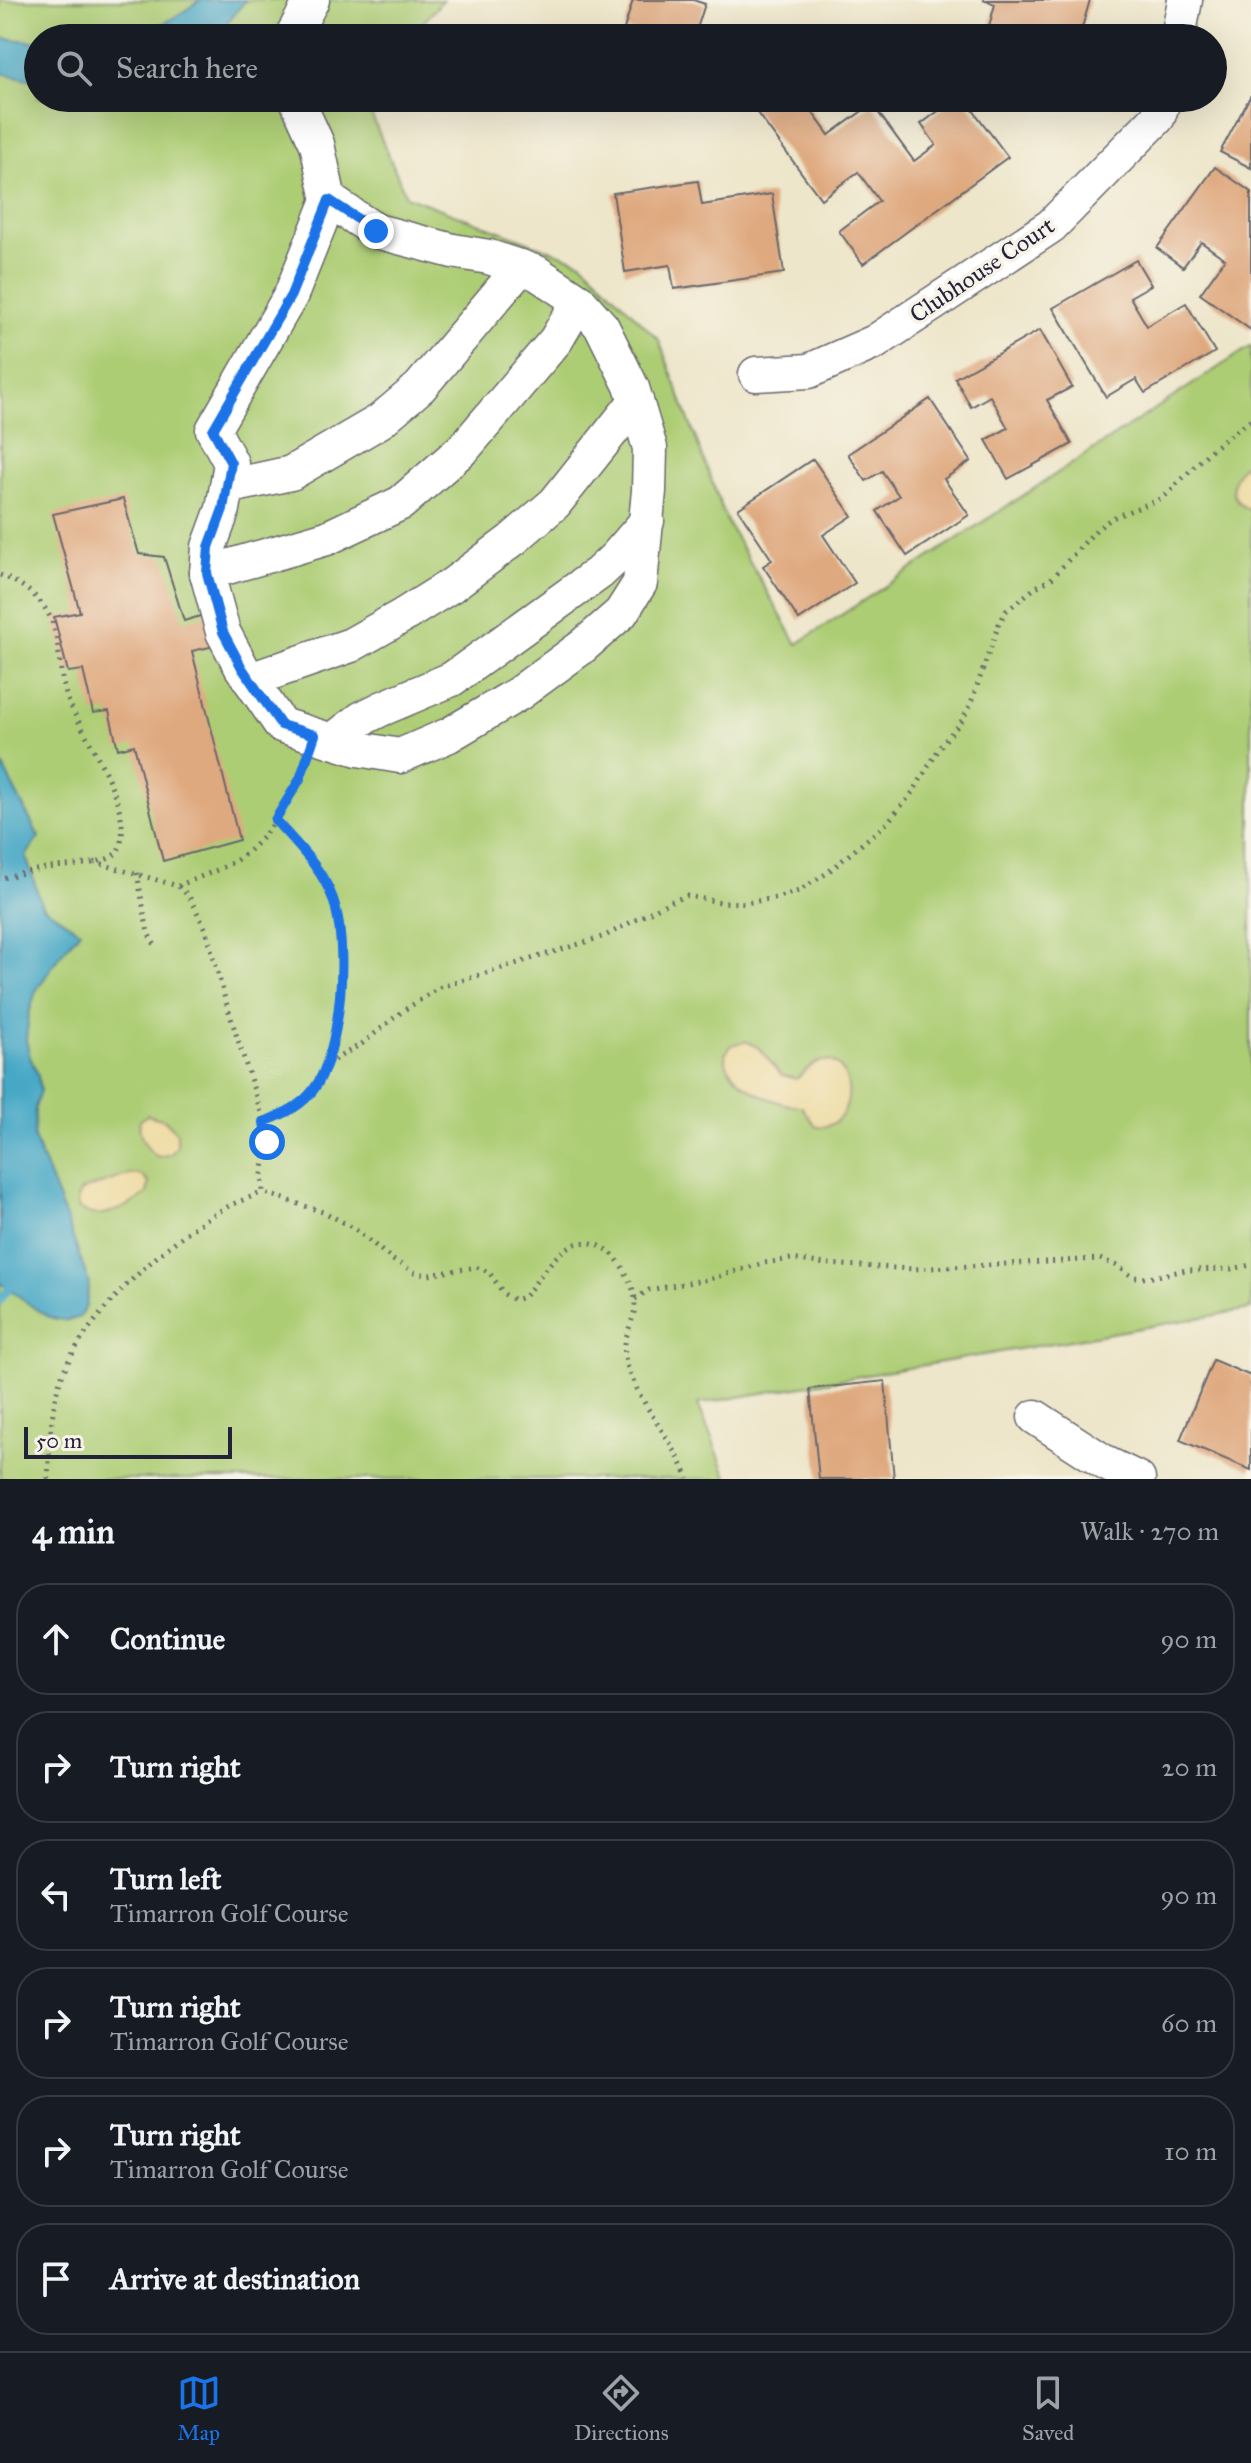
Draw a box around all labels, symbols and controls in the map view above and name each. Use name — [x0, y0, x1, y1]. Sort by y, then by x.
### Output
search box — [24, 24, 1227, 112]
icon: search — [52, 46, 96, 90]
text: Search here — [116, 50, 258, 86]
street label: Clubhouse Court — [904, 210, 1061, 329]
route end — [358, 213, 394, 249]
route start — [249, 1124, 285, 1160]
scale bar — [24, 1423, 232, 1459]
text: 50 m — [36, 1427, 82, 1454]
text: 4 min — [32, 1511, 115, 1552]
text: Walk · 270 m — [1080, 1515, 1219, 1547]
icon: ahead — [34, 1617, 78, 1661]
text: Continue — [110, 1621, 225, 1657]
text: 90 m — [1160, 1623, 1217, 1655]
icon: right — [34, 1745, 78, 1789]
text: Turn right — [110, 1749, 241, 1785]
text: 20 m — [1162, 1751, 1217, 1783]
text: Turn left — [110, 1861, 221, 1897]
icon: left — [34, 1873, 78, 1917]
text: 90 m — [1160, 1879, 1217, 1911]
text: Timarron Golf Course — [110, 1897, 349, 1929]
text: Turn right — [110, 1989, 241, 2025]
icon: right — [34, 2001, 78, 2045]
text: 60 m — [1161, 2007, 1217, 2039]
text: Timarron Golf Course — [110, 2025, 349, 2057]
text: Turn right — [110, 2117, 241, 2153]
icon: right — [34, 2129, 78, 2173]
text: 10 m — [1164, 2135, 1217, 2167]
text: Timarron Golf Course — [110, 2153, 349, 2185]
icon: arrive — [34, 2257, 78, 2301]
text: Arrive at destination — [110, 2261, 360, 2297]
tab: Map — [177, 2371, 221, 2446]
tab: Directions — [574, 2371, 669, 2446]
tab: Saved — [1022, 2371, 1074, 2446]

